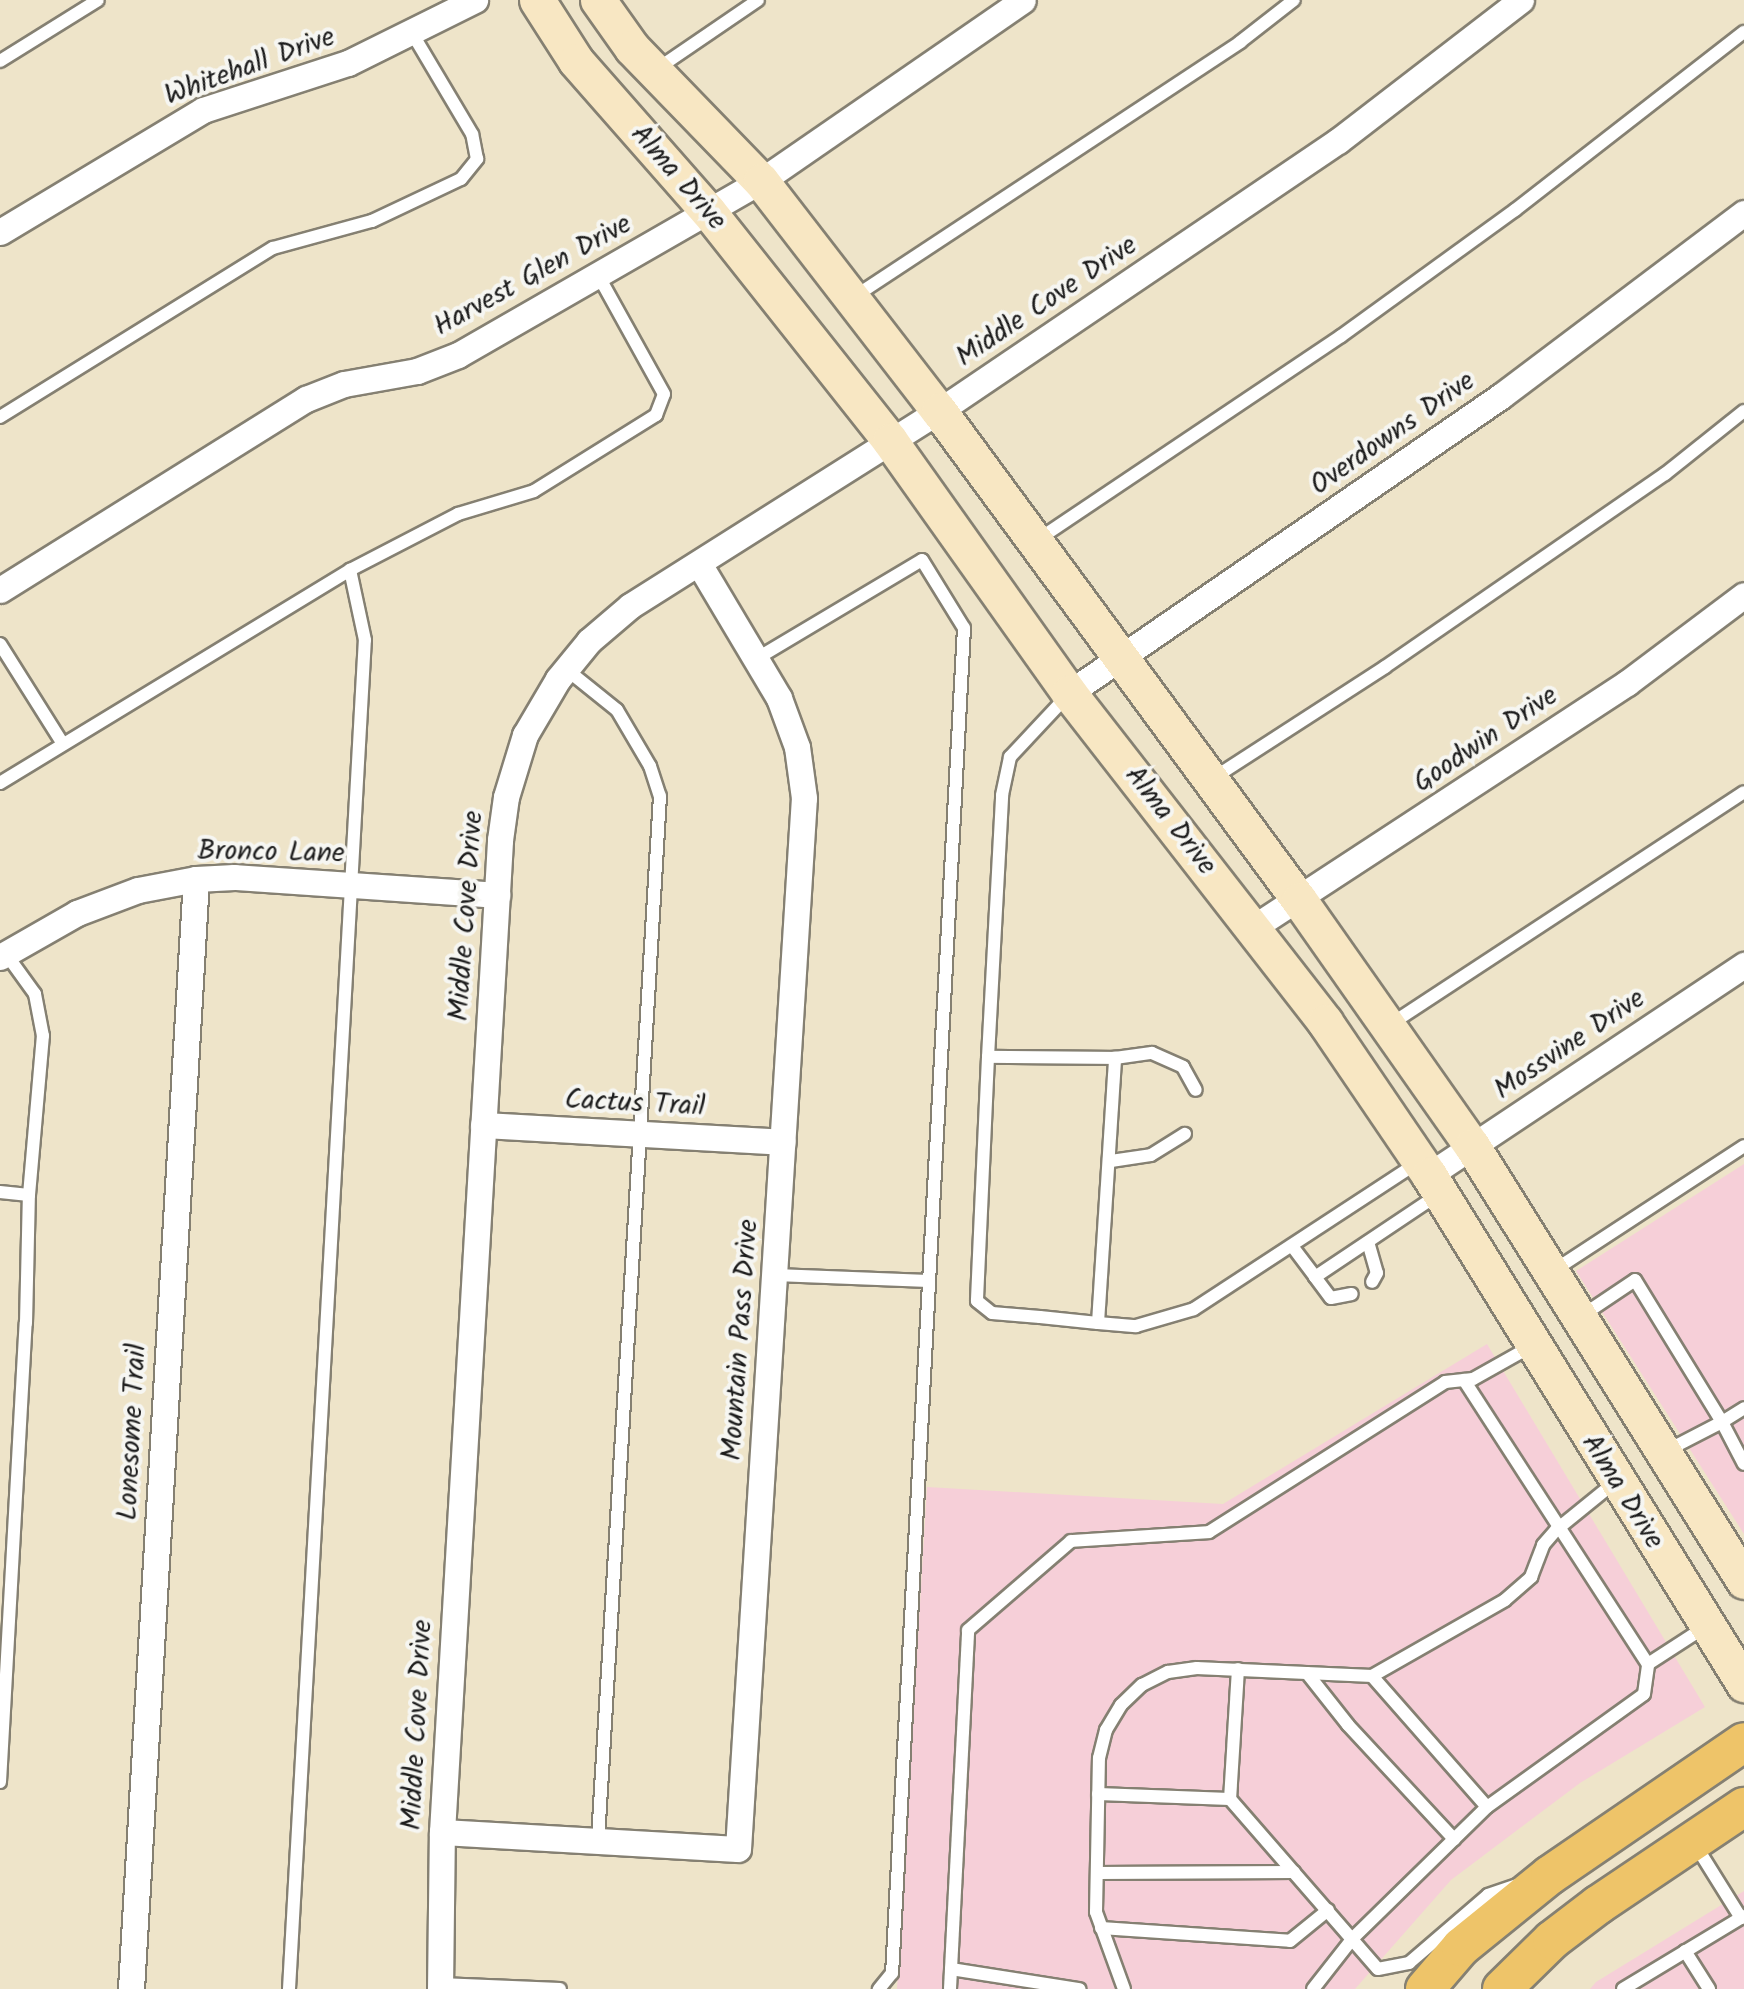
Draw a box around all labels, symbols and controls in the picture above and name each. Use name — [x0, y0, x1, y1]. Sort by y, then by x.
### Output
street label: Whitehall Drive — [160, 21, 340, 113]
street label: Alma Drive — [623, 118, 733, 238]
street label: Harvest Glen Drive — [428, 208, 638, 344]
street label: Middle Cove Drive — [950, 229, 1144, 375]
street label: Overdowns Drive — [1304, 365, 1482, 503]
street label: Goodwin Drive — [1408, 680, 1564, 800]
street label: Alma Drive — [1117, 760, 1223, 882]
street label: Middle Cove Drive — [443, 810, 491, 1022]
street label: Bronco Lane — [197, 835, 345, 871]
street label: Mossvine Drive — [1488, 982, 1652, 1108]
street label: Cactus Trail — [564, 1084, 706, 1124]
street label: Mountain Pass Drive — [716, 1218, 766, 1462]
street label: Lonesome Trail — [112, 1343, 154, 1521]
street label: Alma Drive — [1574, 1428, 1670, 1556]
street label: Middle Cove Drive — [396, 1619, 440, 1831]

